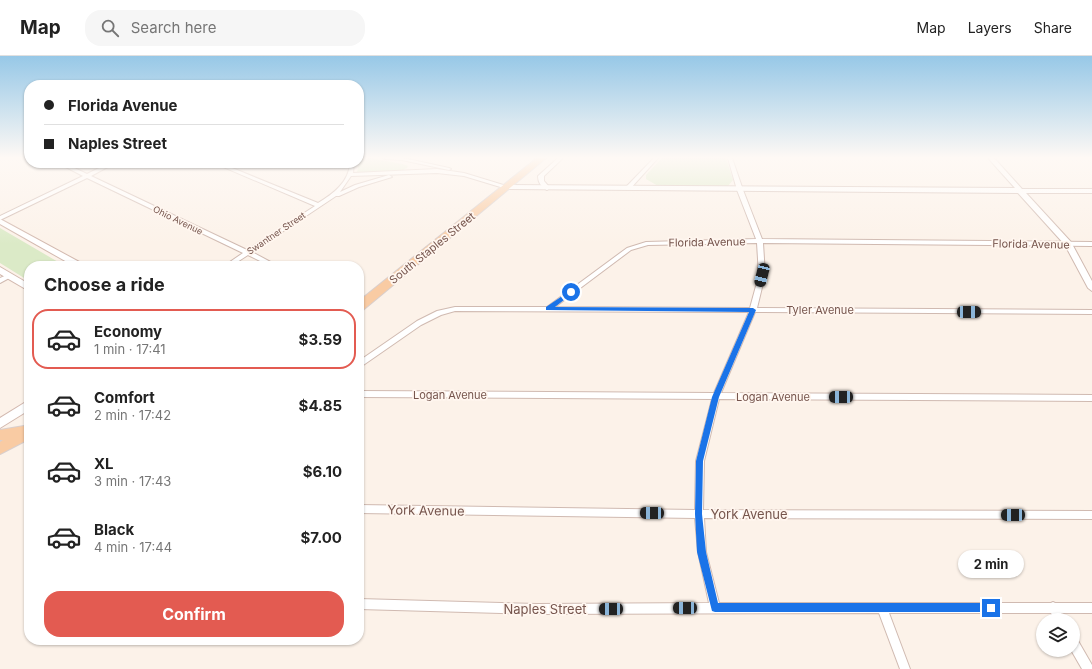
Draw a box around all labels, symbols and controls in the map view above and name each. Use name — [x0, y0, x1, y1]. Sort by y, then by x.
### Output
search box — [85, 10, 365, 46]
text: Map — [20, 16, 61, 39]
icon: search — [99, 17, 121, 39]
text: Search here — [131, 18, 216, 37]
text: Map — [917, 19, 946, 36]
text: Layers — [968, 19, 1012, 36]
text: Share — [1034, 19, 1072, 36]
text: Florida Avenue — [68, 96, 178, 115]
text: Naples Street — [68, 134, 167, 153]
street label: Ohio Avenue — [151, 203, 205, 237]
street label: Swantner Street — [245, 209, 307, 257]
street label: South Staples Street — [386, 209, 478, 287]
street label: Florida Avenue — [668, 234, 746, 250]
street label: Florida Avenue — [992, 236, 1070, 252]
car — [753, 262, 771, 288]
text: Choose a ride — [44, 274, 165, 295]
route start — [562, 283, 580, 301]
street label: Tyler Avenue — [786, 303, 854, 317]
car — [957, 306, 981, 318]
icon: car — [46, 321, 82, 357]
text: Economy — [94, 322, 162, 341]
text: $3.59 — [299, 330, 342, 349]
text: 1 min · 17:41 — [94, 341, 166, 357]
icon: car — [46, 387, 82, 423]
text: Comfort — [94, 388, 155, 407]
street label: Logan Avenue — [413, 388, 487, 402]
street label: Logan Avenue — [736, 390, 810, 404]
car — [829, 391, 853, 403]
text: $4.85 — [299, 396, 342, 415]
text: 2 min · 17:42 — [94, 407, 171, 423]
icon: car — [46, 453, 82, 489]
text: XL — [94, 454, 114, 473]
text: $6.10 — [303, 462, 342, 481]
text: 3 min · 17:43 — [94, 473, 171, 489]
street label: York Avenue — [387, 501, 465, 519]
street label: York Avenue — [710, 506, 788, 522]
car — [640, 507, 664, 519]
car — [1001, 509, 1025, 521]
icon: car — [46, 519, 82, 555]
text: Black — [94, 520, 134, 539]
text: $7.00 — [301, 528, 342, 547]
text: 4 min · 17:44 — [94, 539, 172, 555]
callout: 2 min — [958, 550, 1024, 578]
text: 2 min — [974, 556, 1008, 572]
button: Confirm — [44, 591, 344, 637]
route end — [982, 599, 1000, 617]
street label: Naples Street — [504, 601, 586, 617]
car — [673, 602, 697, 614]
car — [599, 603, 623, 615]
map controls — [1036, 613, 1080, 657]
button: layers — [1036, 613, 1080, 657]

